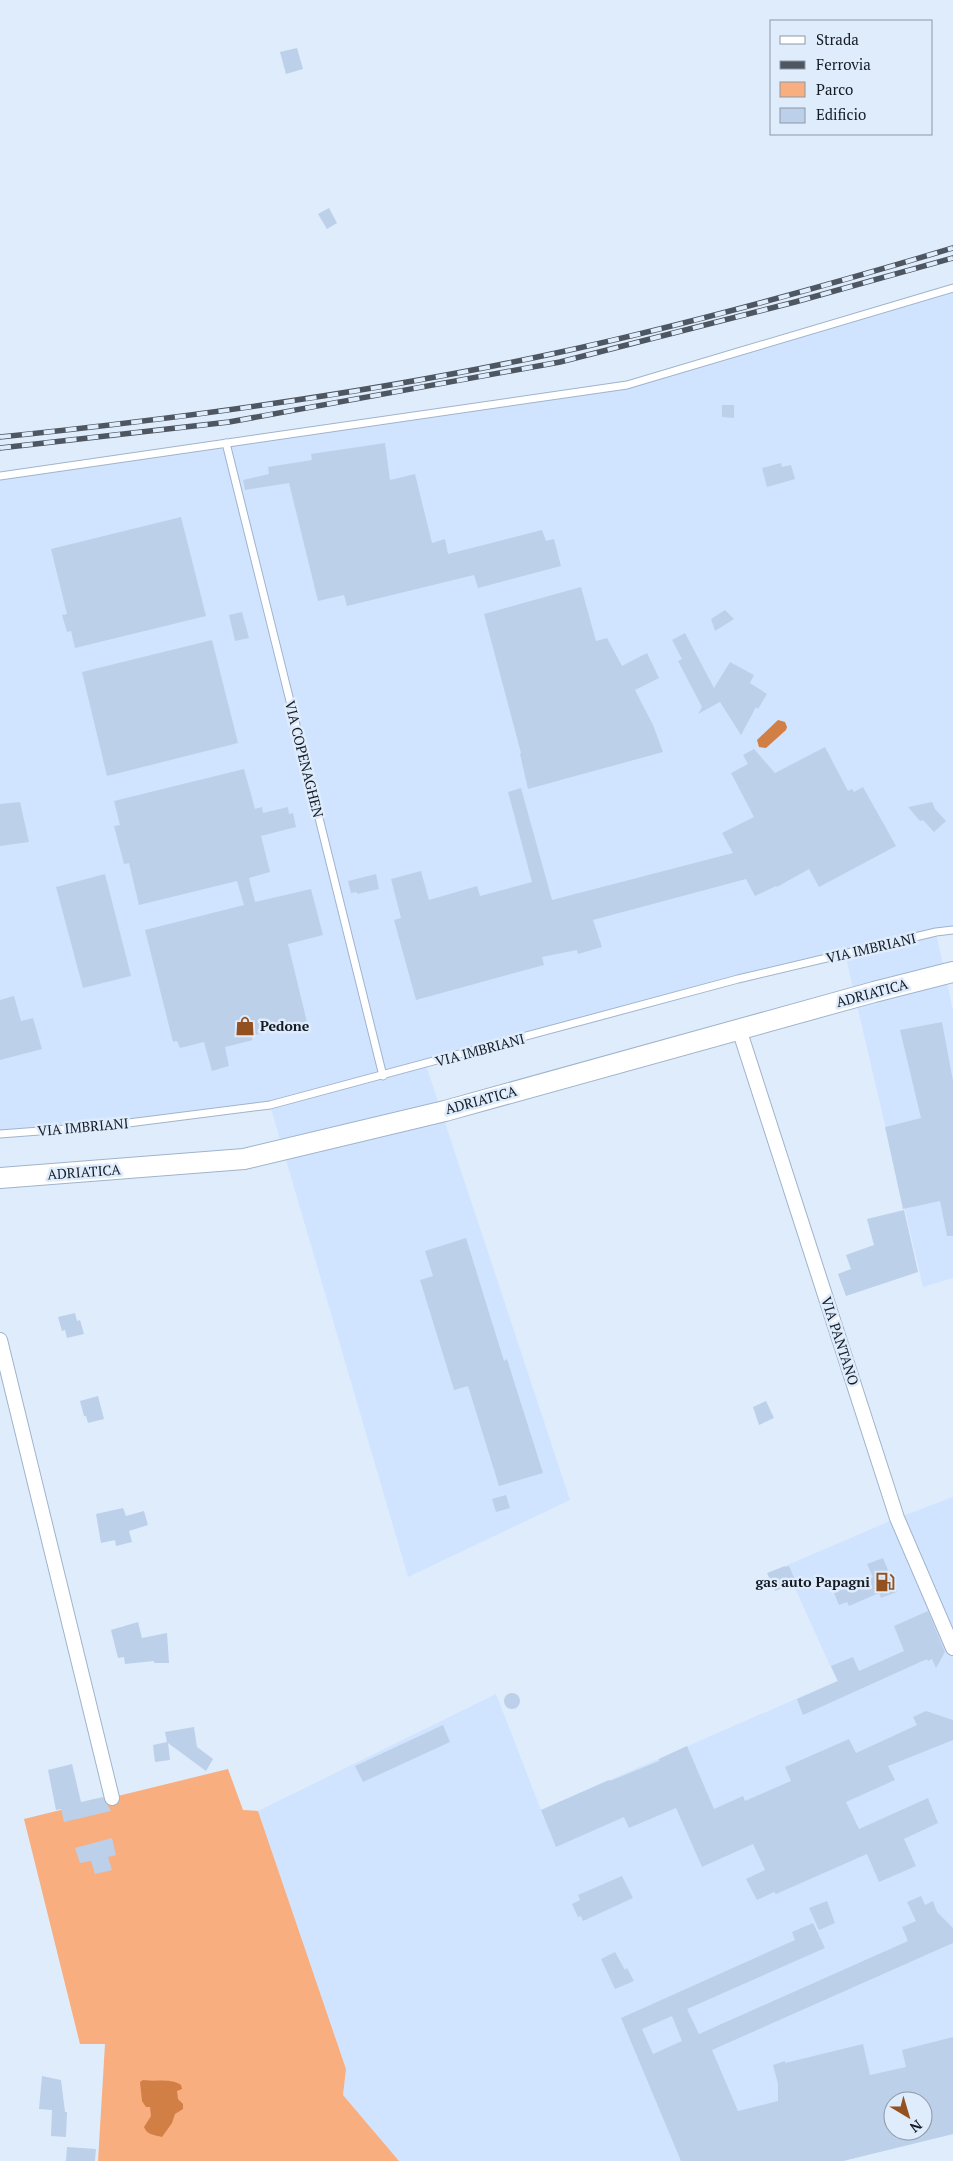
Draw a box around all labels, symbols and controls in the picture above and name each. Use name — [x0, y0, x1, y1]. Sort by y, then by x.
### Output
legend — [770, 20, 933, 135]
text: Strada — [816, 29, 859, 49]
text: Ferrovia — [816, 54, 871, 74]
text: Parco — [816, 79, 853, 99]
text: Edificio — [816, 104, 866, 124]
street label: VIA COPENAGHEN — [281, 698, 328, 819]
street label: VIA IMBRIANI — [824, 928, 918, 967]
street label: ADRIATICA — [834, 974, 910, 1011]
shop icon: Pedone — [234, 1015, 256, 1037]
place label: Pedone — [260, 1016, 310, 1035]
street label: VIA IMBRIANI — [433, 1028, 527, 1071]
street label: ADRIATICA — [443, 1081, 519, 1118]
street label: VIA IMBRIANI — [37, 1113, 129, 1140]
street label: ADRIATICA — [47, 1159, 122, 1184]
street label: VIA PANTANO — [817, 1294, 864, 1388]
fuel station icon: gas auto Papagni — [874, 1571, 896, 1593]
place label: gas auto Papagni — [755, 1572, 870, 1591]
north arrow — [883, 2091, 933, 2141]
text: N — [906, 2116, 926, 2138]

